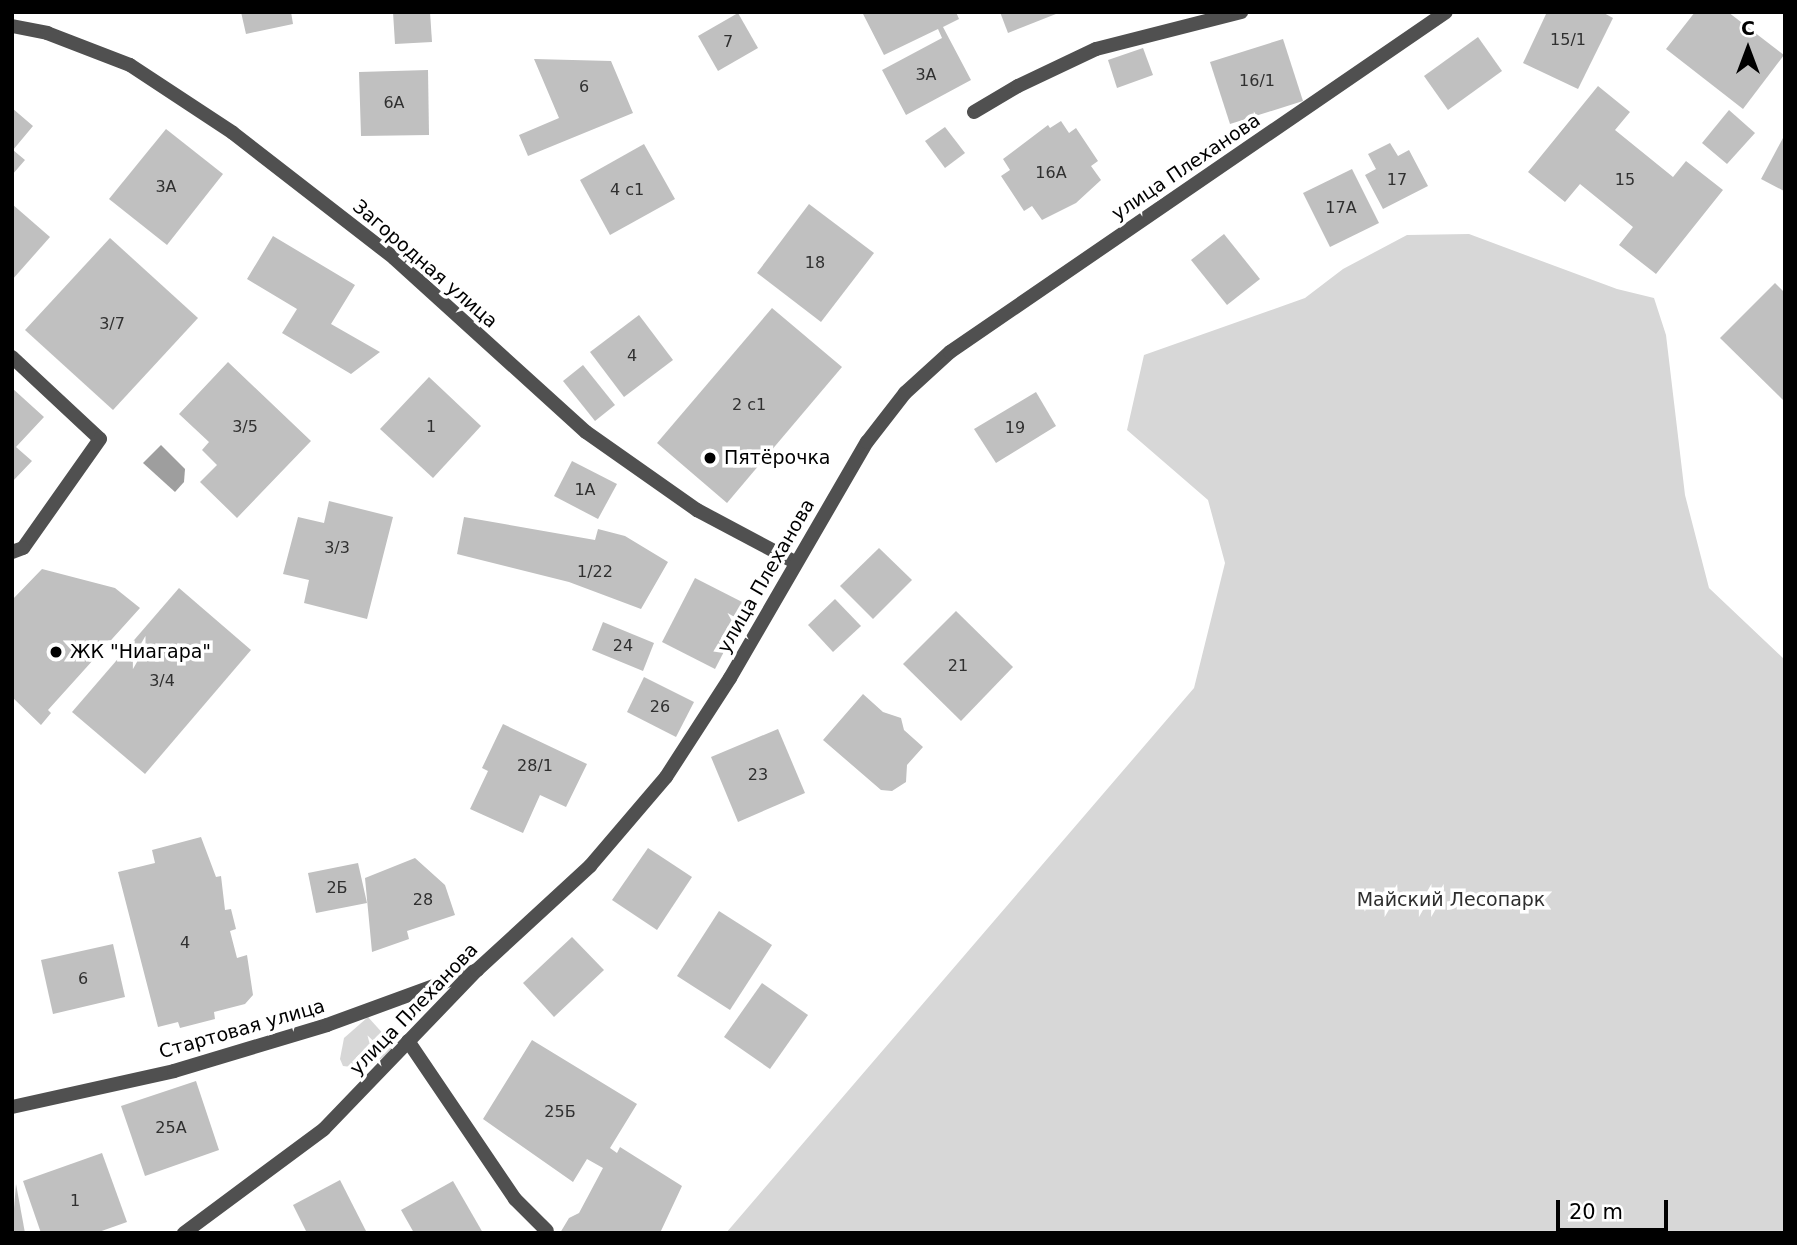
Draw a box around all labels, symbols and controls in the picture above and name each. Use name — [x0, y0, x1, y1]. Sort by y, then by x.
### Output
north arrow — [1713, 14, 1783, 84]
text: С — [1741, 17, 1755, 39]
house number: 15/1 — [1550, 30, 1586, 50]
house number: 7 — [723, 32, 733, 52]
house number: 3А — [915, 65, 937, 85]
house number: 16/1 — [1239, 71, 1275, 91]
house number: 6 — [579, 77, 589, 97]
house number: 6А — [383, 93, 405, 113]
street label: улица Плеханова — [1107, 109, 1265, 225]
house number: 16А — [1035, 163, 1067, 183]
house number: 17 — [1387, 170, 1407, 190]
house number: 15 — [1615, 170, 1635, 190]
house number: 3А — [155, 177, 177, 197]
house number: 4 с1 — [610, 180, 644, 200]
street label: Загородная улица — [348, 195, 502, 333]
house number: 17А — [1325, 198, 1357, 218]
house number: 18 — [805, 253, 825, 273]
house number: 3/7 — [99, 314, 125, 334]
house number: 4 — [627, 346, 637, 366]
house number: 2 с1 — [732, 395, 766, 415]
house number: 3/5 — [232, 417, 258, 437]
house number: 1 — [426, 417, 436, 437]
house number: 19 — [1005, 418, 1025, 438]
place label: Пятёрочка — [724, 447, 831, 469]
marker: Пятёрочка — [702, 450, 718, 466]
house number: 1А — [574, 480, 596, 500]
street label: улица Плеханова — [713, 495, 819, 657]
house number: 3/3 — [324, 538, 350, 558]
house number: 1/22 — [577, 562, 613, 582]
house number: 24 — [613, 636, 633, 656]
place label: ЖК "Ниагара" — [70, 641, 211, 663]
marker: ЖК "Ниагара" — [48, 644, 64, 660]
house number: 21 — [948, 656, 968, 676]
house number: 3/4 — [149, 671, 175, 691]
house number: 26 — [650, 697, 670, 717]
house number: 28/1 — [517, 756, 553, 776]
house number: 23 — [748, 765, 768, 785]
house number: 2Б — [326, 878, 348, 898]
park label: Майский Лесопарк — [1357, 889, 1545, 911]
house number: 28 — [413, 890, 433, 910]
house number: 4 — [180, 933, 190, 953]
street label: улица Плеханова — [345, 938, 483, 1080]
house number: 6 — [78, 969, 88, 989]
street label: Стартовая улица — [157, 994, 327, 1064]
house number: 25Б — [544, 1102, 576, 1122]
house number: 25А — [155, 1118, 187, 1138]
scale bar — [1559, 1186, 1671, 1230]
house number: 1 — [70, 1191, 80, 1211]
text: 20 m — [1569, 1200, 1623, 1224]

